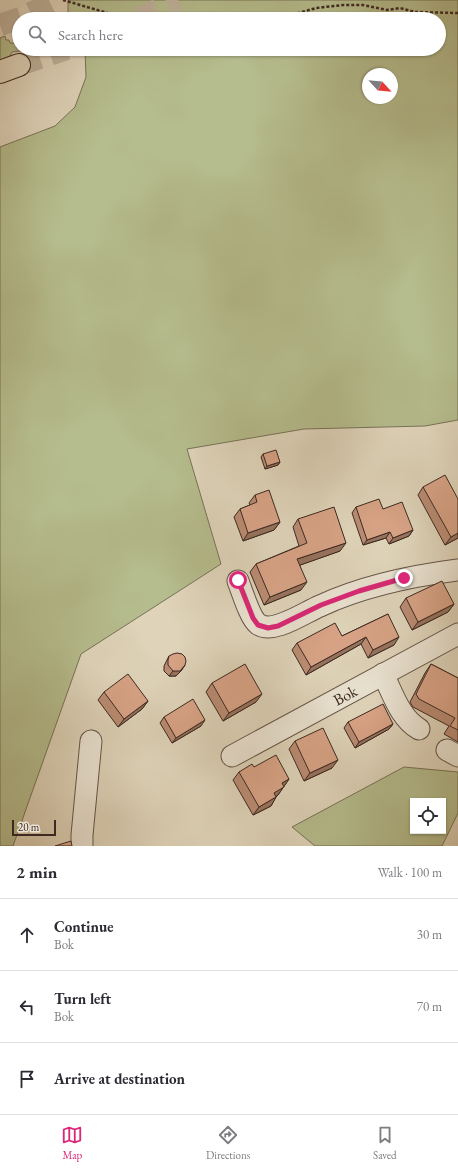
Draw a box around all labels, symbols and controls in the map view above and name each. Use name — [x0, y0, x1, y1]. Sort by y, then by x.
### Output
search box — [12, 12, 446, 56]
icon: search — [26, 23, 48, 45]
text: Search here — [58, 25, 123, 44]
north arrow — [362, 68, 398, 104]
route end — [395, 569, 413, 587]
route start — [229, 571, 247, 589]
street label: Bok — [329, 680, 361, 710]
map controls — [410, 798, 446, 834]
button: locate — [410, 798, 446, 834]
scale bar — [12, 818, 56, 837]
text: 20 m — [18, 820, 39, 834]
text: 2 min — [16, 861, 57, 883]
text: Walk · 100 m — [378, 864, 442, 881]
text: Continue — [54, 917, 114, 936]
icon: ahead — [16, 924, 38, 946]
text: 30 m — [417, 926, 442, 943]
text: Bok — [54, 936, 74, 953]
text: Turn left — [54, 989, 111, 1008]
icon: left — [16, 996, 38, 1018]
text: 70 m — [417, 998, 442, 1015]
text: Bok — [54, 1008, 74, 1025]
icon: arrive — [16, 1068, 38, 1090]
text: Arrive at destination — [54, 1069, 185, 1088]
tab: Map — [61, 1124, 83, 1162]
tab: Directions — [206, 1124, 250, 1162]
tab: Saved — [373, 1124, 397, 1162]

